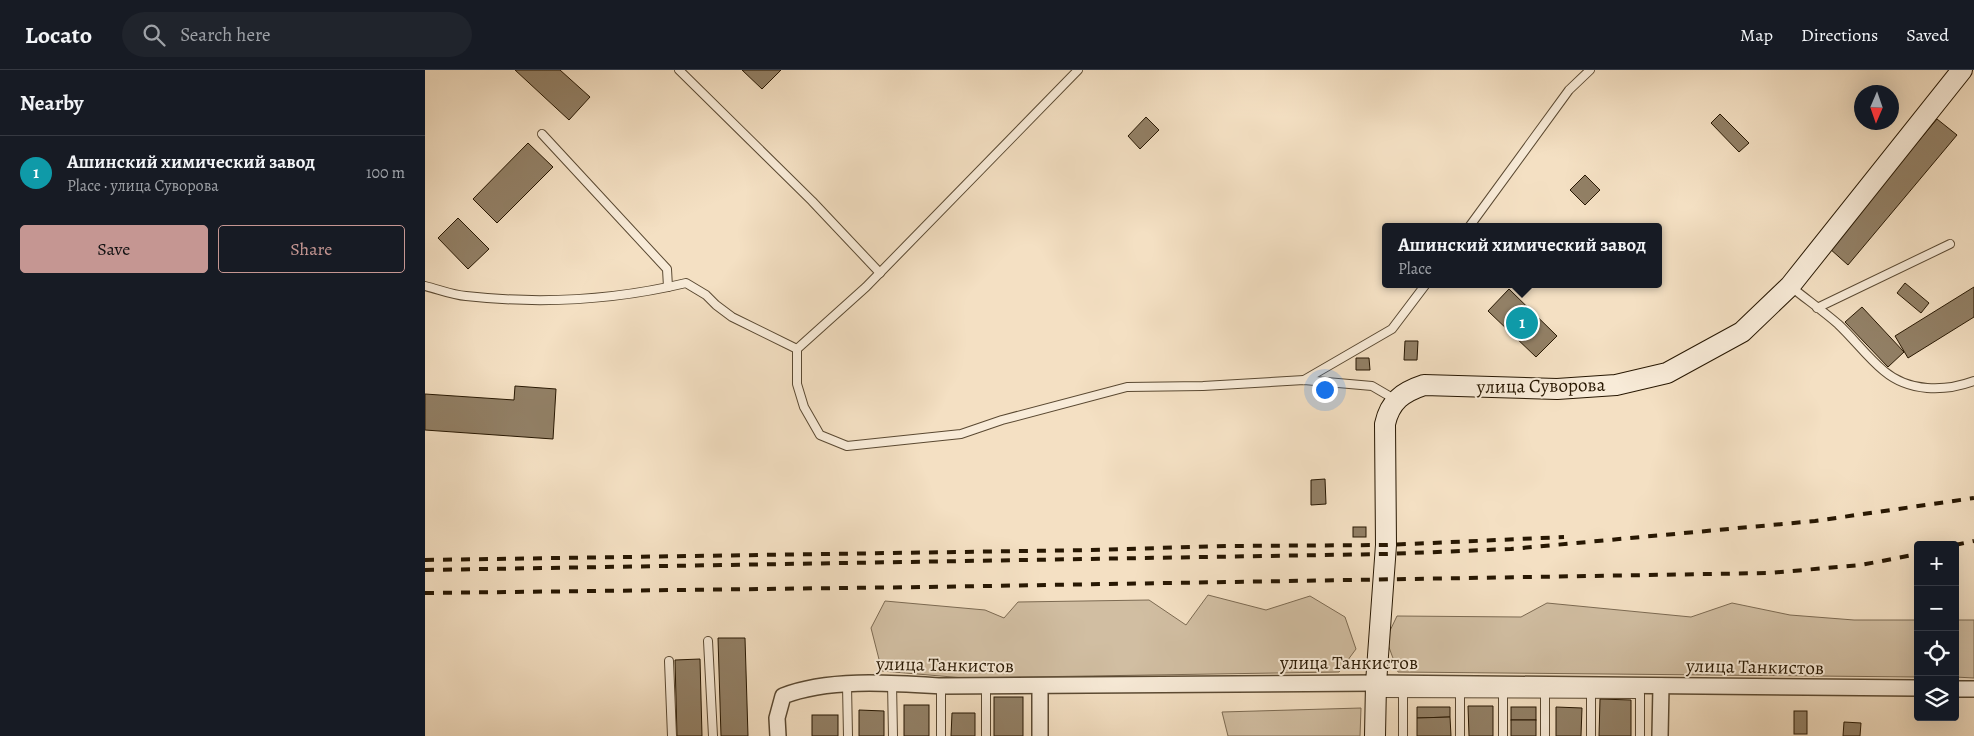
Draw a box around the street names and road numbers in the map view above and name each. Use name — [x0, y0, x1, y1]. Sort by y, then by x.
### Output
street label: улица Суворова — [1475, 372, 1606, 400]
street label: улица Танкистов — [1279, 650, 1418, 676]
street label: улица Танкистов — [875, 651, 1014, 679]
street label: улица Танкистов — [1685, 653, 1824, 681]

